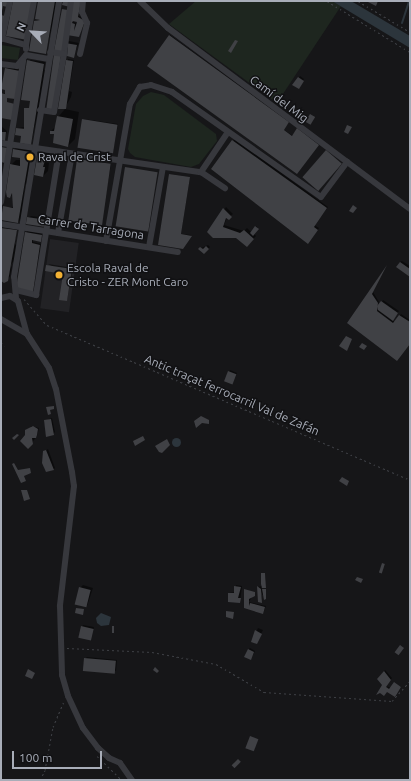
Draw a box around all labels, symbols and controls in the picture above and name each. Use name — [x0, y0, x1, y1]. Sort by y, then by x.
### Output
north arrow — [12, 12, 52, 52]
text: N — [14, 21, 28, 33]
street label: Camí del Mig — [247, 72, 311, 126]
place label: Raval de Crist — [38, 150, 111, 164]
marker: Raval de Crist — [25, 152, 35, 162]
street label: Carrer de Tarragona — [37, 211, 145, 243]
place label: Escola Raval de Cristo - ZER Mont Caro — [67, 261, 188, 289]
marker: Escola Raval de Cristo - ZER Mont Caro — [54, 270, 64, 280]
street label: Antic traçat ferrocarril Val de Zafán — [142, 352, 322, 438]
scale bar — [14, 743, 104, 769]
text: 100 m — [19, 751, 52, 764]

